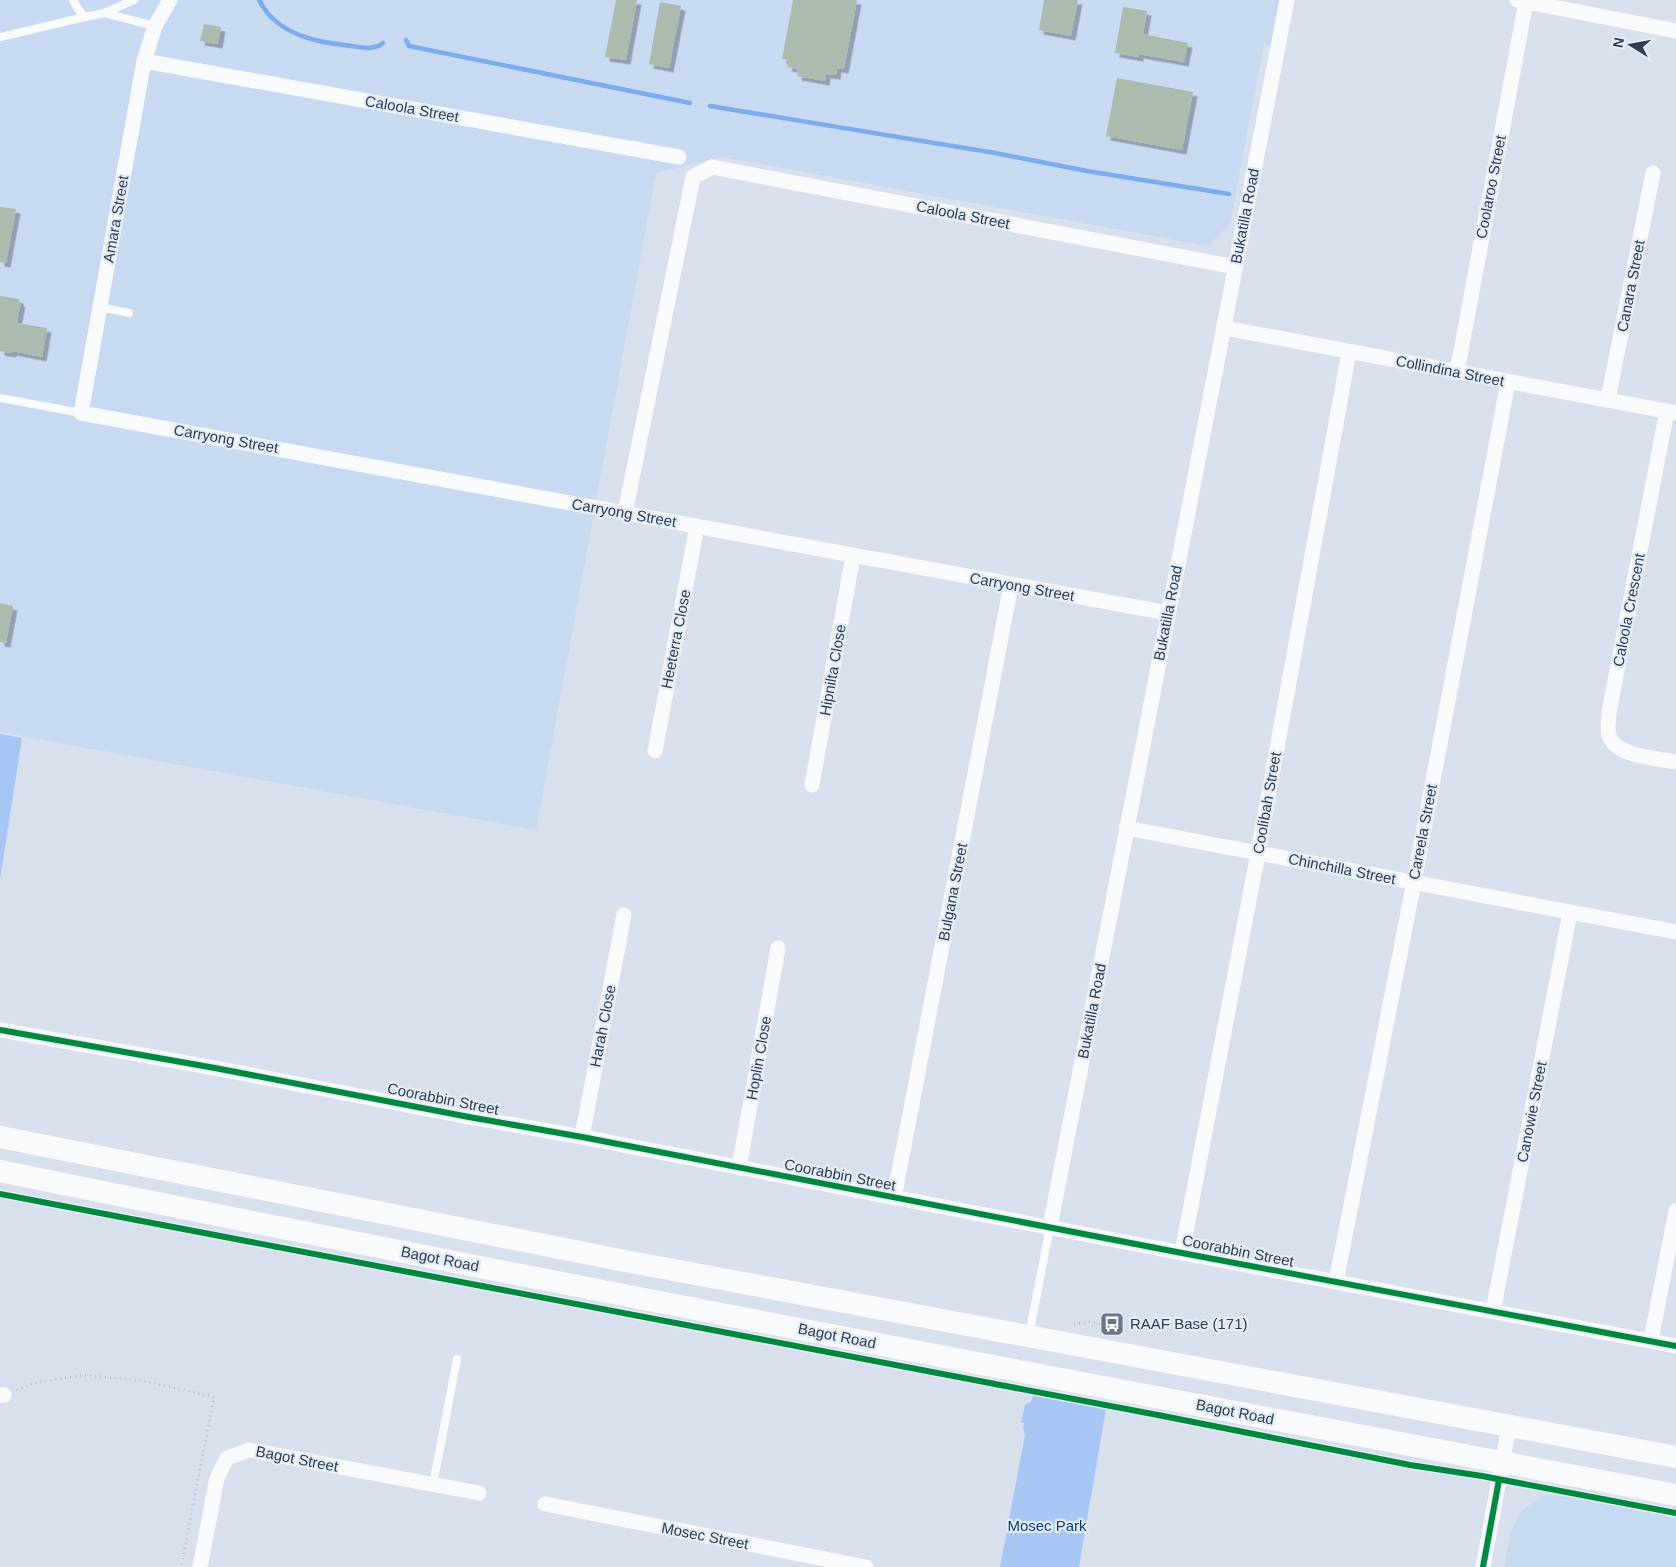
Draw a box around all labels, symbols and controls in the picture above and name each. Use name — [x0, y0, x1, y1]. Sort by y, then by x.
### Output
north arrow — [1606, 20, 1656, 70]
text: N — [1609, 36, 1627, 49]
street label: Caloola Street — [364, 92, 461, 125]
street label: Coolaroo Street — [1472, 133, 1509, 240]
street label: Bukatilla Road — [1227, 167, 1262, 265]
street label: Amara Street — [99, 173, 132, 264]
street label: Caloola Street — [915, 197, 1012, 232]
street label: Canara Street — [1613, 238, 1648, 333]
street label: Collindina Street — [1394, 352, 1507, 390]
street label: Carryong Street — [172, 421, 281, 456]
street label: Carryong Street — [570, 495, 679, 530]
street label: Caloola Crescent — [1609, 551, 1648, 668]
street label: Bukatilla Road — [1150, 564, 1185, 662]
street label: Carryong Street — [968, 569, 1077, 604]
street label: Heeterra Close — [658, 588, 693, 690]
street label: Hipnilta Close — [816, 623, 849, 717]
street label: Coolibah Street — [1249, 750, 1284, 855]
street label: Careela Street — [1405, 782, 1440, 881]
street label: Bulgana Street — [935, 841, 970, 942]
street label: Chinchilla Street — [1287, 850, 1398, 887]
street label: Bukatilla Road — [1074, 962, 1109, 1060]
street label: Harah Close — [586, 983, 619, 1068]
street label: Hoplin Close — [743, 1015, 774, 1101]
street label: Canowie Street — [1513, 1059, 1550, 1164]
street label: Coorabbin Street — [386, 1079, 501, 1118]
street label: Coorabbin Street — [783, 1155, 898, 1194]
street label: Coorabbin Street — [1181, 1231, 1296, 1270]
street label: Bagot Road — [400, 1243, 481, 1274]
bus stop icon: RAAF Base (171) — [1099, 1311, 1125, 1337]
place label: RAAF Base (171) — [1130, 1315, 1248, 1332]
street label: Bagot Road — [797, 1320, 878, 1351]
street label: Bagot Road — [1195, 1396, 1276, 1427]
street label: Bagot Street — [255, 1442, 340, 1475]
park label: Mosec Park — [1007, 1517, 1087, 1534]
street label: Mosec Street — [660, 1519, 751, 1552]

